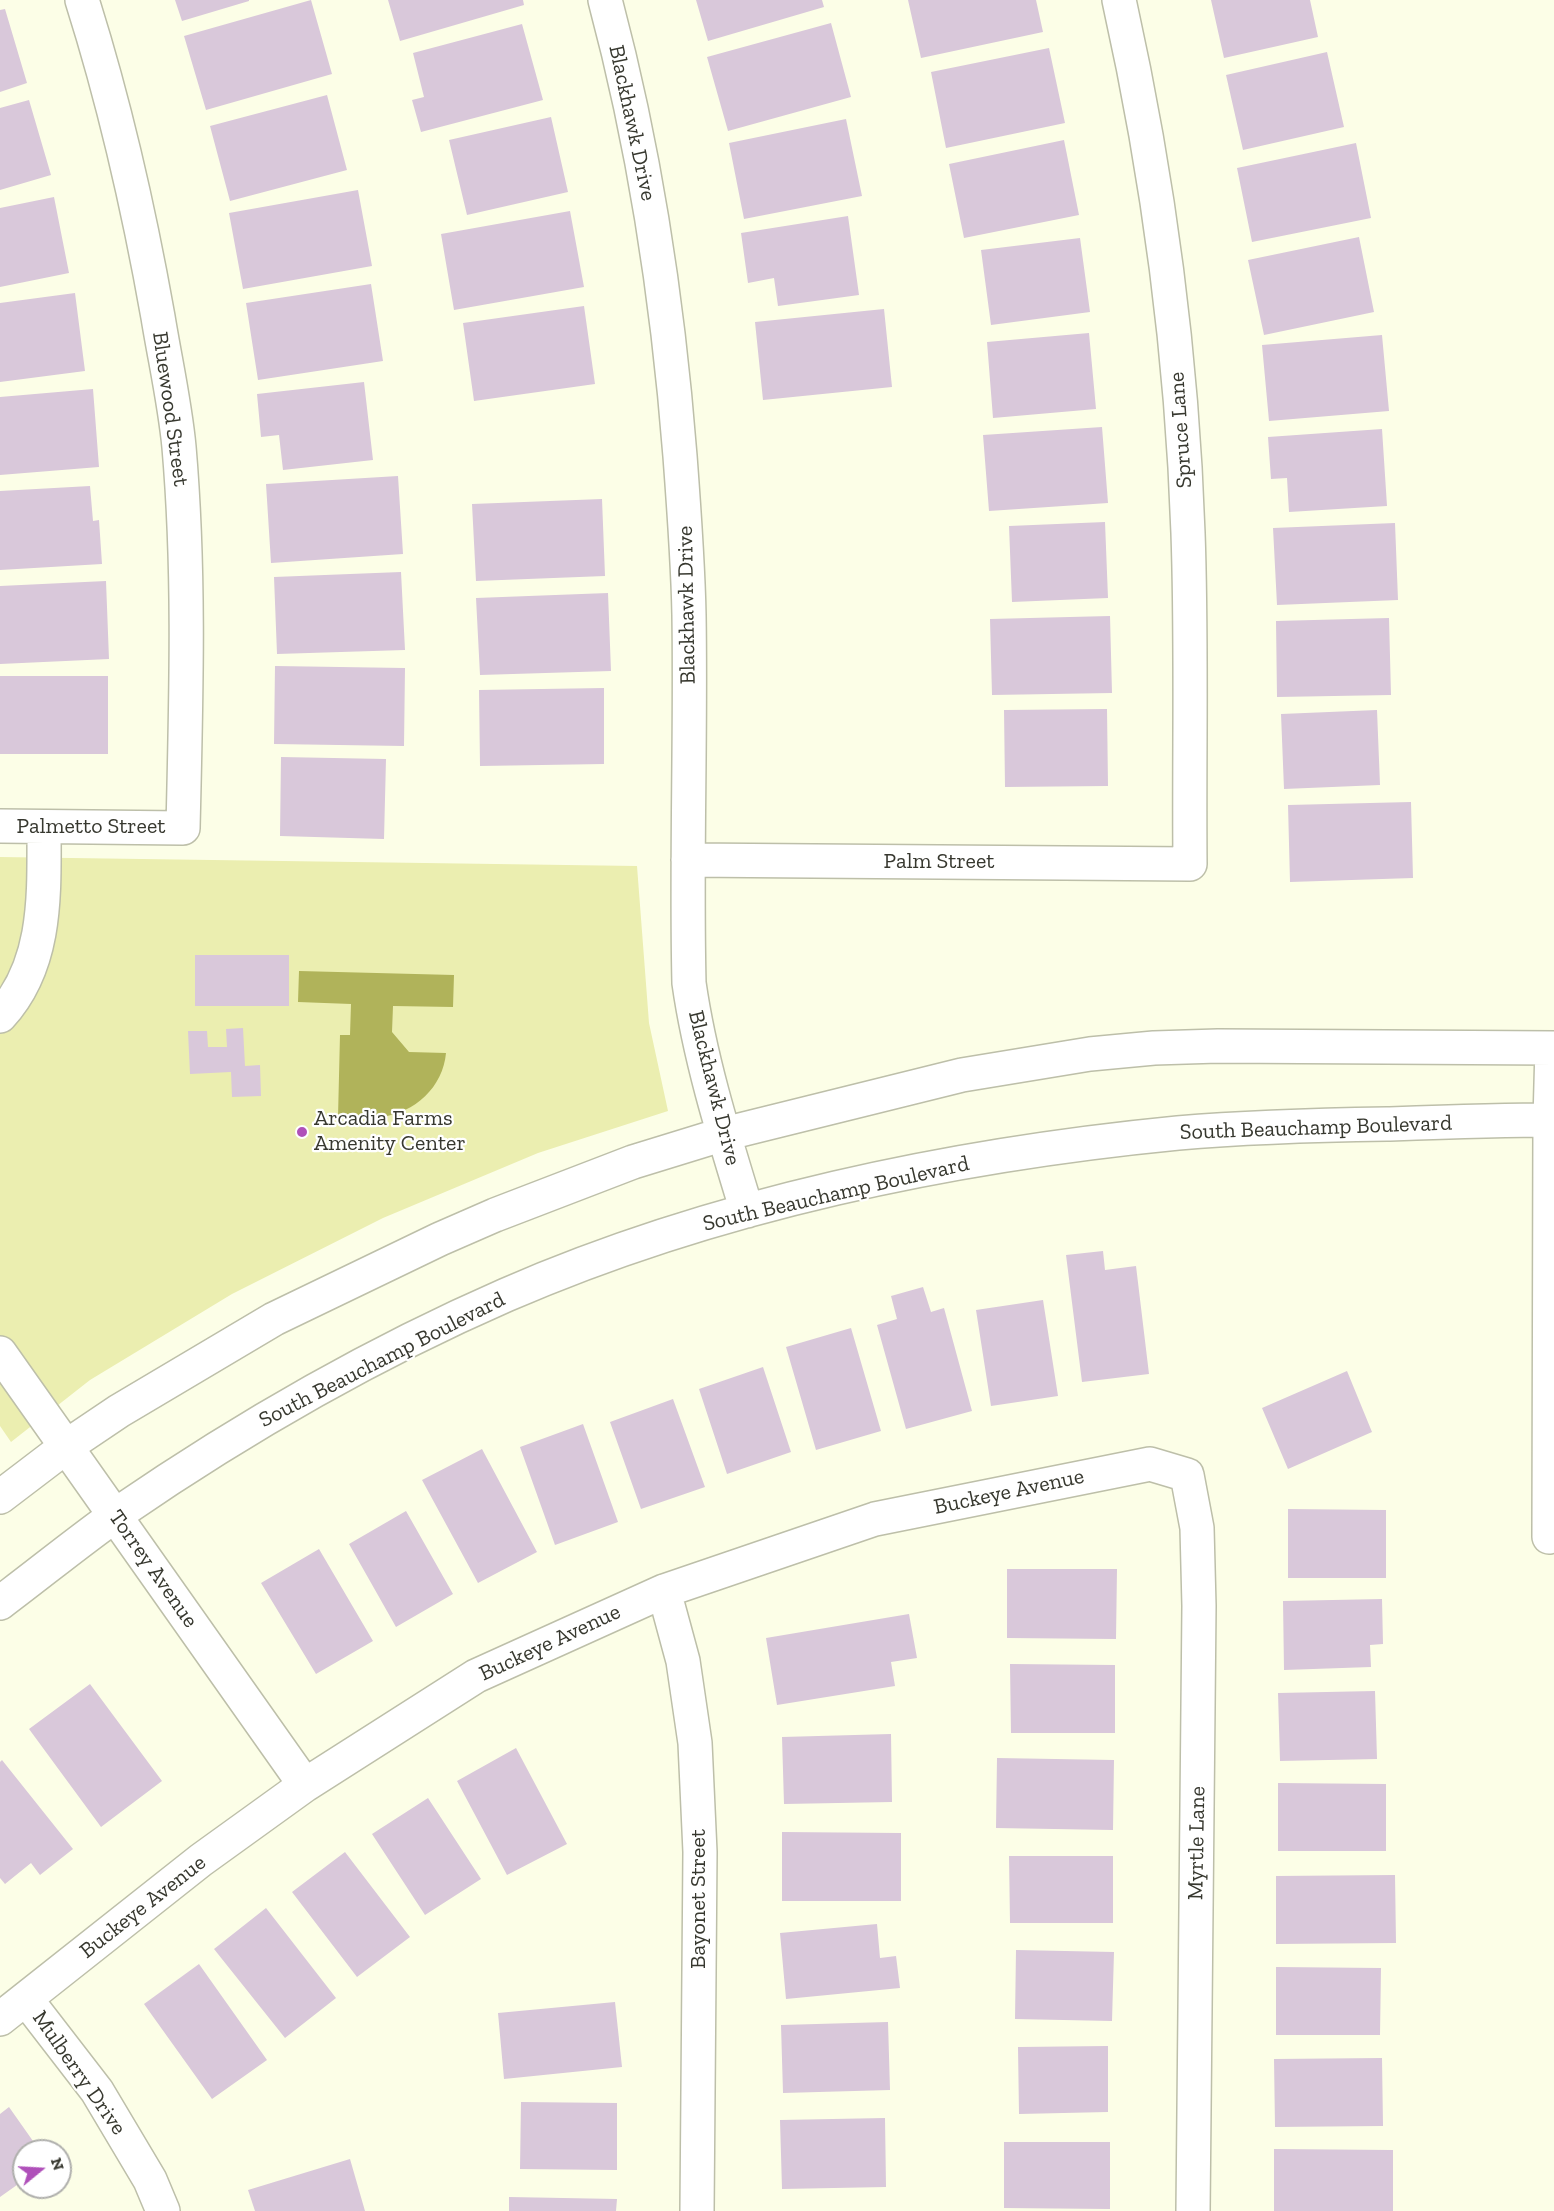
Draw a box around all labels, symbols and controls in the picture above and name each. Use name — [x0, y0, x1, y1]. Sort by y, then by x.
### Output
street label: Blackhawk Drive — [603, 43, 661, 203]
street label: Bluewood Street — [146, 330, 194, 488]
street label: Spruce Lane — [1164, 371, 1198, 489]
street label: Blackhawk Drive — [672, 525, 702, 685]
street label: Palmetto Street — [17, 814, 165, 840]
street label: Palm Street — [884, 849, 994, 875]
street label: Blackhawk Drive — [682, 1008, 746, 1168]
place label: Arcadia Farms Amenity Center — [314, 1106, 466, 1158]
street label: South Beauchamp Boulevard — [1179, 1110, 1453, 1146]
marker: Arcadia Farms Amenity Center — [295, 1125, 309, 1139]
street label: South Beauchamp Boulevard — [700, 1150, 972, 1238]
street label: South Beauchamp Boulevard — [255, 1286, 509, 1434]
street label: Buckeye Avenue — [932, 1463, 1086, 1521]
street label: Torrey Avenue — [103, 1505, 203, 1633]
street label: Buckeye Avenue — [475, 1599, 625, 1687]
street label: Myrtle Lane — [1183, 1786, 1211, 1900]
street label: Bayonet Street — [686, 1829, 712, 1969]
street label: Buckeye Avenue — [75, 1850, 211, 1964]
street label: Mulberry Drive — [26, 2006, 132, 2140]
north arrow — [12, 2139, 72, 2199]
text: N — [47, 2155, 69, 2173]

